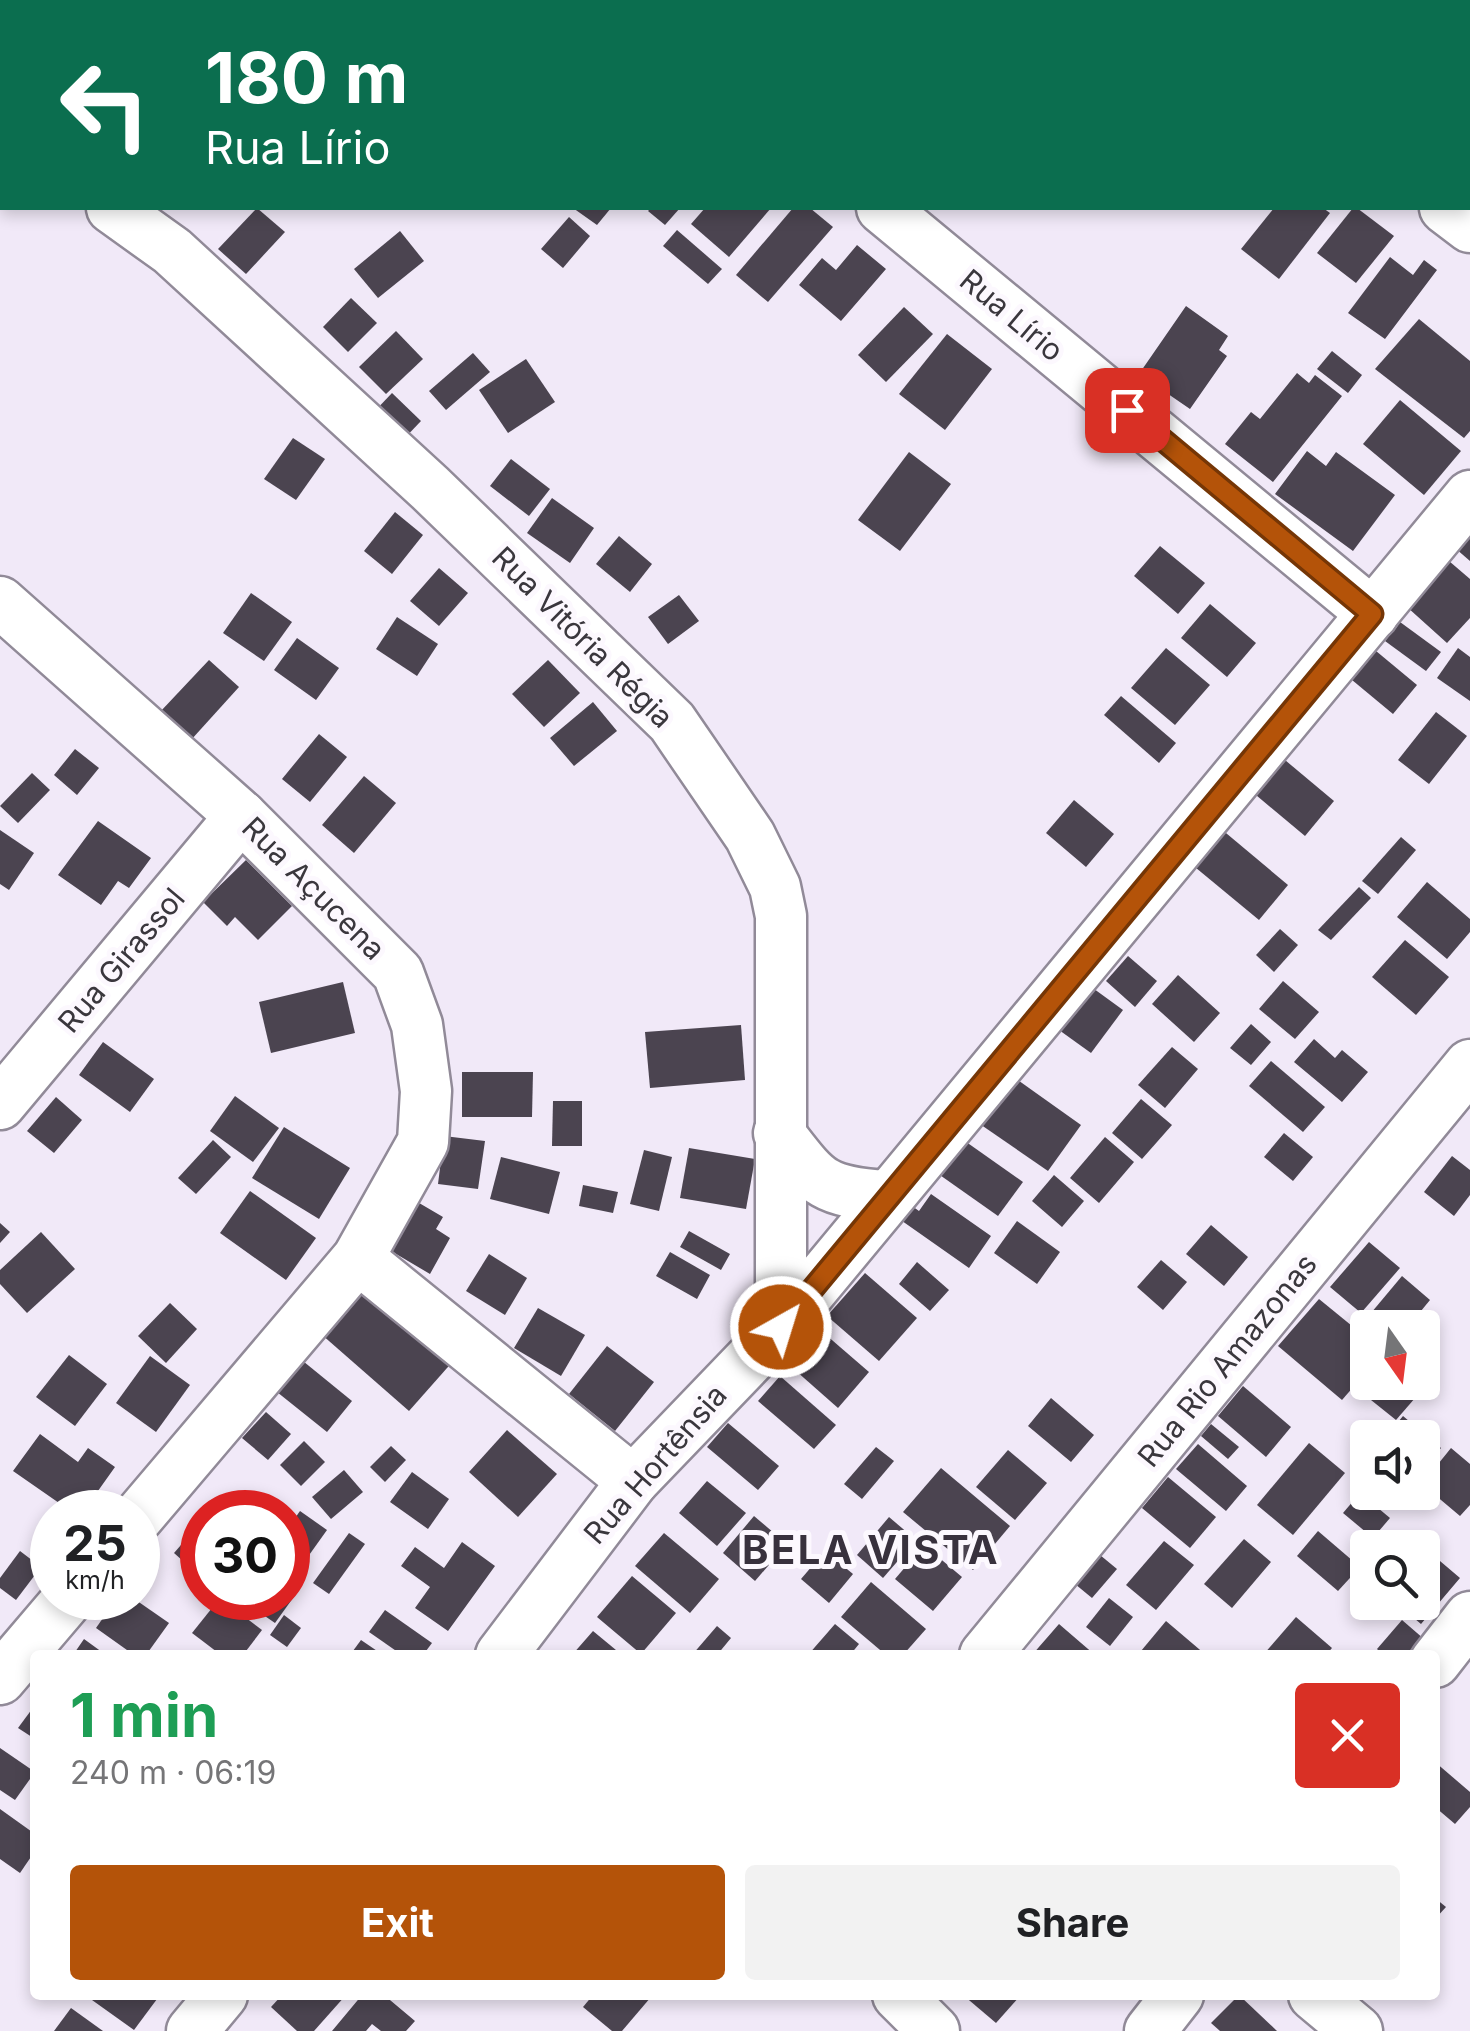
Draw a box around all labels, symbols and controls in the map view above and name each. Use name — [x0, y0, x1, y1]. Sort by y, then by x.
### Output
text: 180 m — [205, 35, 408, 120]
icon: left — [40, 40, 170, 170]
text: Rua Lírio — [205, 120, 390, 175]
street label: Rua Lírio — [953, 261, 1071, 369]
pin — [1085, 368, 1170, 453]
icon: arrive — [1100, 383, 1155, 438]
street label: Rua Vitória Régia — [485, 539, 681, 735]
street label: Rua Açucena — [235, 809, 393, 967]
street label: Rua Girassol — [50, 881, 192, 1039]
street label: Rua Rio Amazonas — [1130, 1246, 1324, 1474]
position arrow — [729, 1275, 833, 1379]
north arrow — [1350, 1310, 1440, 1400]
map controls — [1350, 1310, 1440, 1620]
street label: Rua Hortênsia — [576, 1377, 734, 1551]
button: sound — [1350, 1420, 1440, 1510]
speed limit sign: 30 — [180, 1490, 310, 1620]
text: 25 — [63, 1513, 127, 1573]
district label: BELA VISTA — [742, 1525, 1000, 1574]
button: search — [1350, 1530, 1440, 1620]
text: km/h — [65, 1565, 125, 1595]
text: 1 min — [70, 1679, 218, 1751]
button: close — [1295, 1683, 1400, 1788]
text: 240 m · 06:19 — [70, 1753, 276, 1792]
button: Exit — [70, 1865, 725, 1980]
button: Share — [745, 1865, 1400, 1980]

